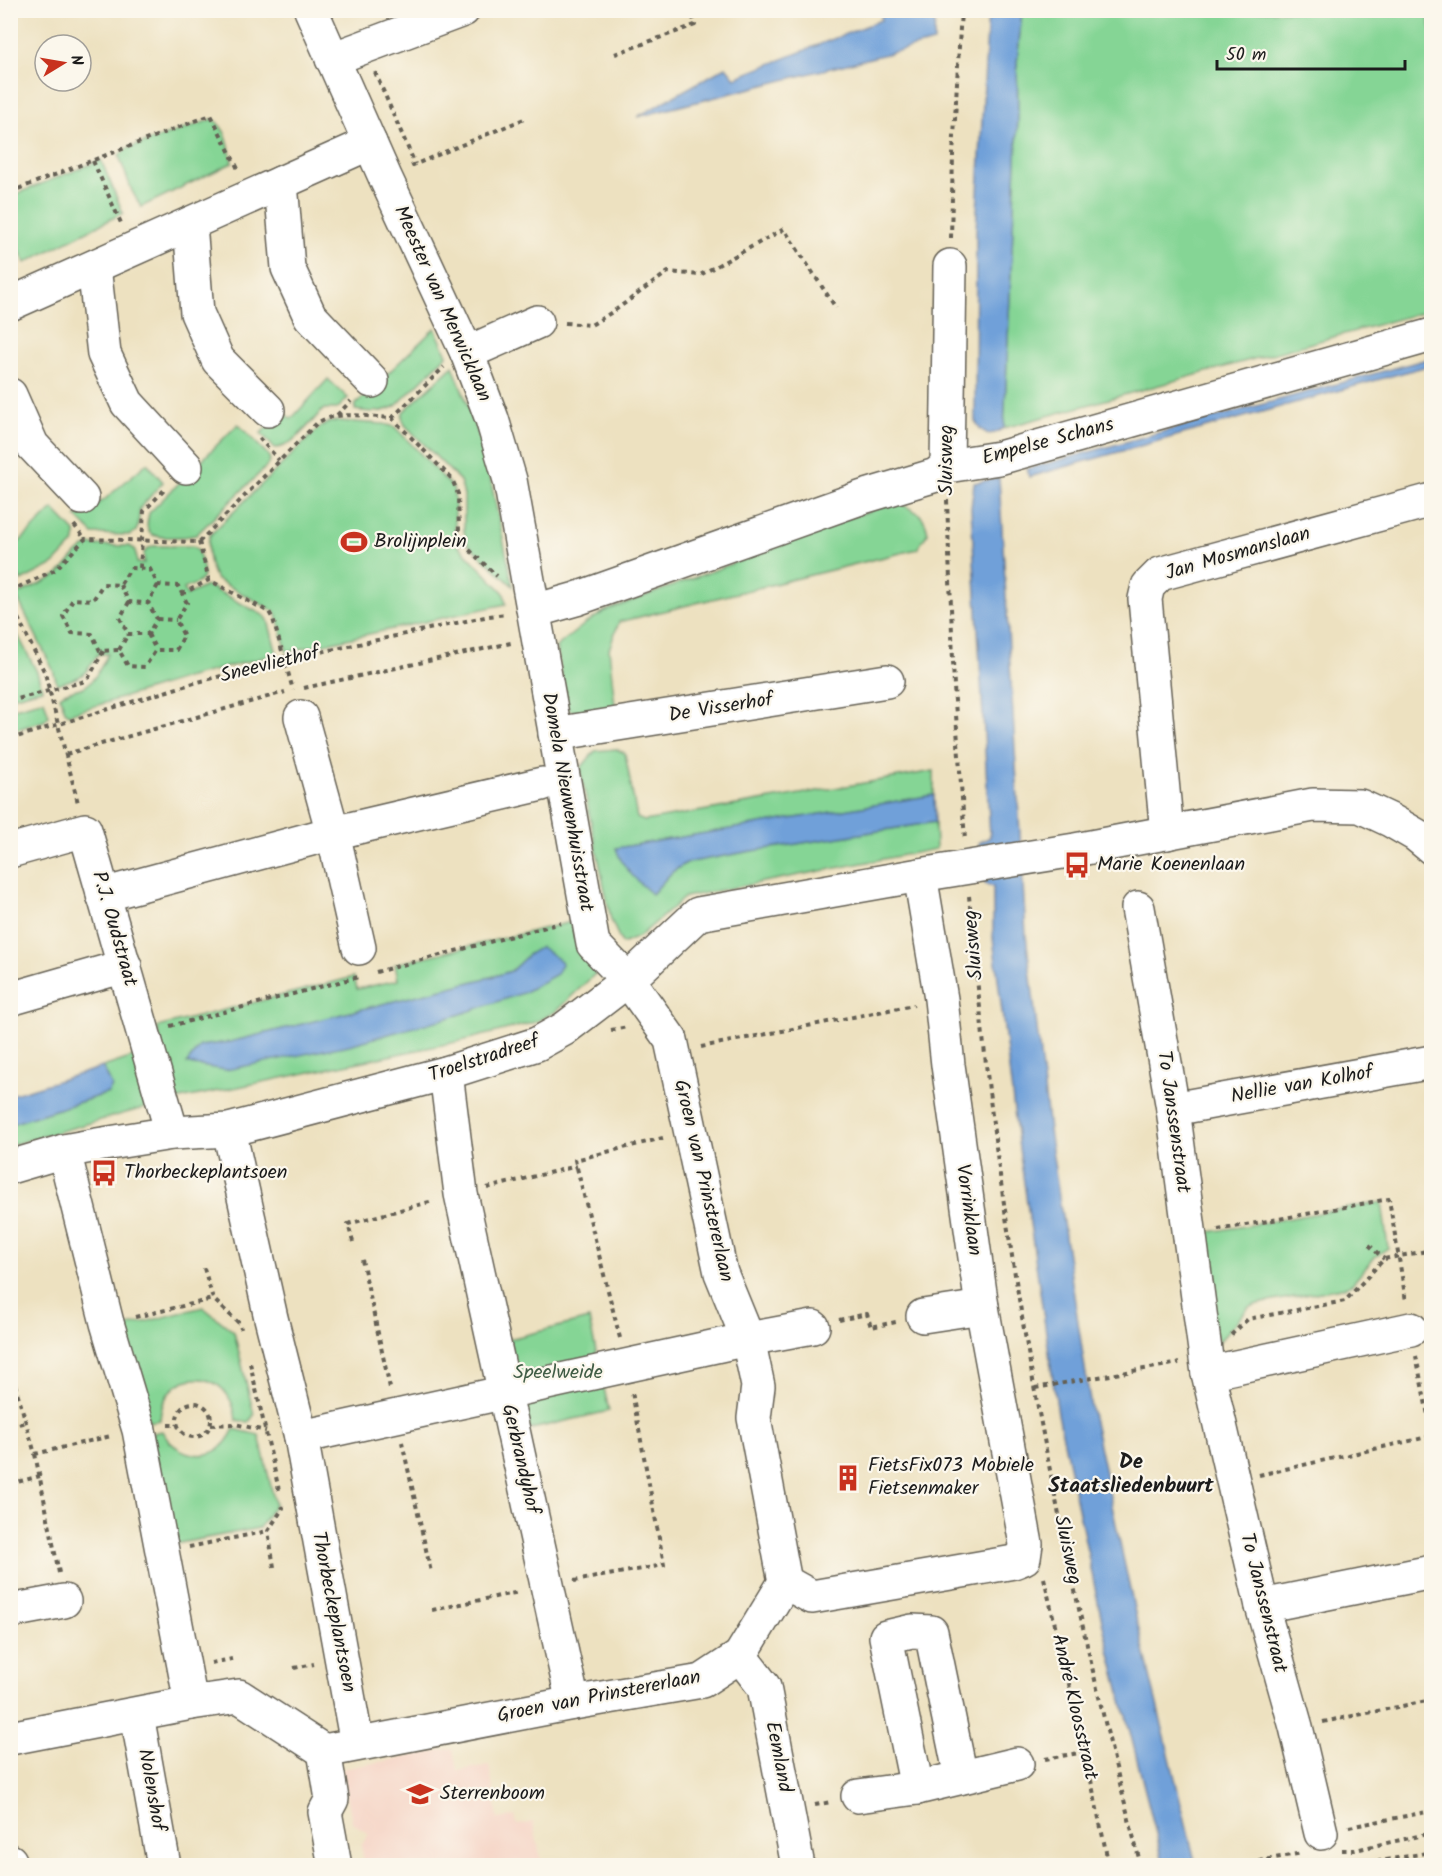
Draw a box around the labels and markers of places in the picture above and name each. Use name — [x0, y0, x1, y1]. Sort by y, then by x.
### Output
place label: Brolijnplein — [374, 526, 467, 558]
sports icon: Brolijnplein — [339, 527, 369, 557]
place label: Marie Koenenlaan — [1097, 849, 1245, 881]
bus stop icon: Marie Koenenlaan — [1062, 850, 1092, 880]
place label: Thorbeckeplantsoen — [124, 1157, 287, 1189]
bus stop icon: Thorbeckeplantsoen — [89, 1158, 119, 1188]
place label: FietsFix073 Mobiele Fietsenmaker — [868, 1450, 1034, 1505]
building icon: FietsFix073 Mobiele Fietsenmaker — [833, 1463, 863, 1493]
place label: Sterrenboom — [440, 1778, 545, 1810]
school or university icon: Sterrenboom — [405, 1779, 435, 1809]

